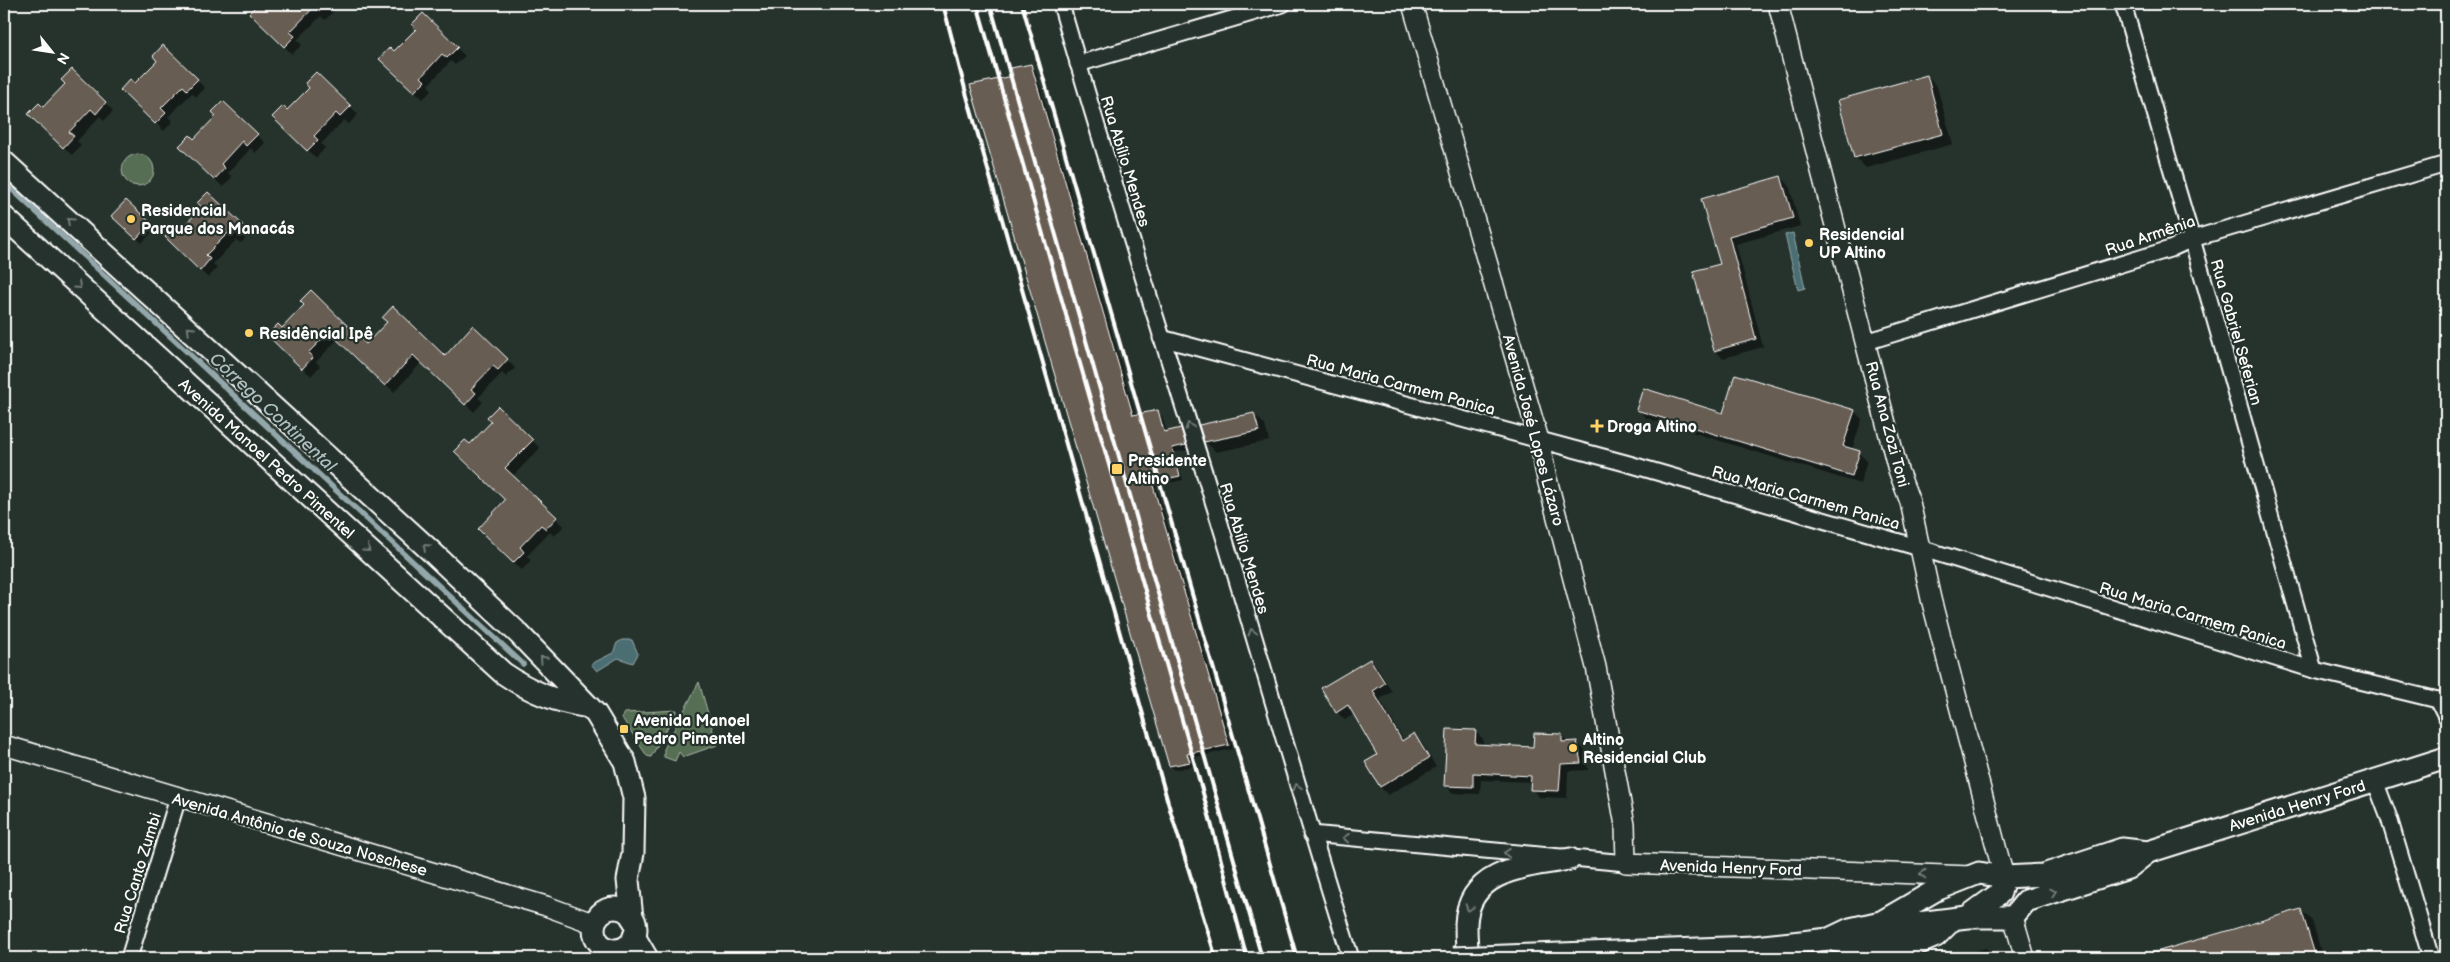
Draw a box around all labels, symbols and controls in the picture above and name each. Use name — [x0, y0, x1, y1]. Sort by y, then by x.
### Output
north arrow — [28, 28, 78, 78]
text: N — [53, 49, 73, 67]
street label: Rua Abílio Mendes — [1096, 94, 1154, 229]
place label: Residencial Parque dos Manacás — [141, 202, 295, 239]
street label: Rua Armênia — [2103, 212, 2198, 261]
marker: Residencial Parque dos Manacás — [125, 213, 137, 225]
one-way arrow — [66, 218, 75, 227]
place label: Residencial UP Altino — [1819, 226, 1904, 263]
marker: Residencial UP Altino — [1803, 237, 1815, 249]
street label: Rua Gabriel Seferian — [2206, 257, 2265, 408]
one-way arrow — [73, 280, 82, 289]
place label: Residêncial Ipê — [259, 325, 373, 344]
one-way arrow — [187, 327, 196, 336]
marker: Residêncial Ipê — [243, 327, 255, 339]
street label: Avenida José Lopes Lázaro — [1498, 333, 1567, 528]
water label: Córrego Continental — [205, 348, 341, 477]
street label: Rua Maria Carmem Panica — [1304, 351, 1497, 420]
street label: Rua Ana Zozi Toni — [1861, 359, 1913, 489]
street label: Avenida Manoel Pedro Pimentel — [174, 375, 358, 543]
place label: Droga Altino — [1607, 418, 1697, 437]
marker: Droga Altino — [1591, 420, 1603, 432]
one-way arrow — [1185, 422, 1195, 430]
place label: Presidente Altino — [1127, 452, 1207, 489]
marker: Presidente Altino — [1110, 462, 1124, 476]
street label: Rua Maria Carmem Panica — [1709, 462, 1902, 534]
street label: Rua Abílio Mendes — [1215, 481, 1273, 616]
one-way arrow — [361, 543, 370, 552]
one-way arrow — [422, 544, 431, 553]
street label: Rua Maria Carmem Panica — [2097, 579, 2288, 654]
one-way arrow — [1247, 628, 1257, 636]
one-way arrow — [540, 656, 549, 665]
place label: Avenida Manoel Pedro Pimentel — [633, 712, 750, 749]
marker: Avenida Manoel Pedro Pimentel — [618, 723, 630, 735]
place label: Altino Residencial Club — [1582, 731, 1707, 768]
marker: Altino Residencial Club — [1567, 742, 1579, 754]
street label: Avenida Henry Ford — [2227, 777, 2368, 836]
one-way arrow — [1293, 784, 1303, 792]
street label: Avenida Antônio de Souza Noschese — [170, 790, 430, 881]
street label: Rua Canto Zumbi — [111, 811, 166, 936]
one-way arrow — [1341, 832, 1349, 843]
one-way arrow — [1503, 848, 1511, 859]
street label: Avenida Henry Ford — [1660, 857, 1802, 880]
one-way arrow — [1918, 869, 1926, 879]
one-way arrow — [2048, 888, 2056, 898]
one-way arrow — [1465, 903, 1475, 912]

